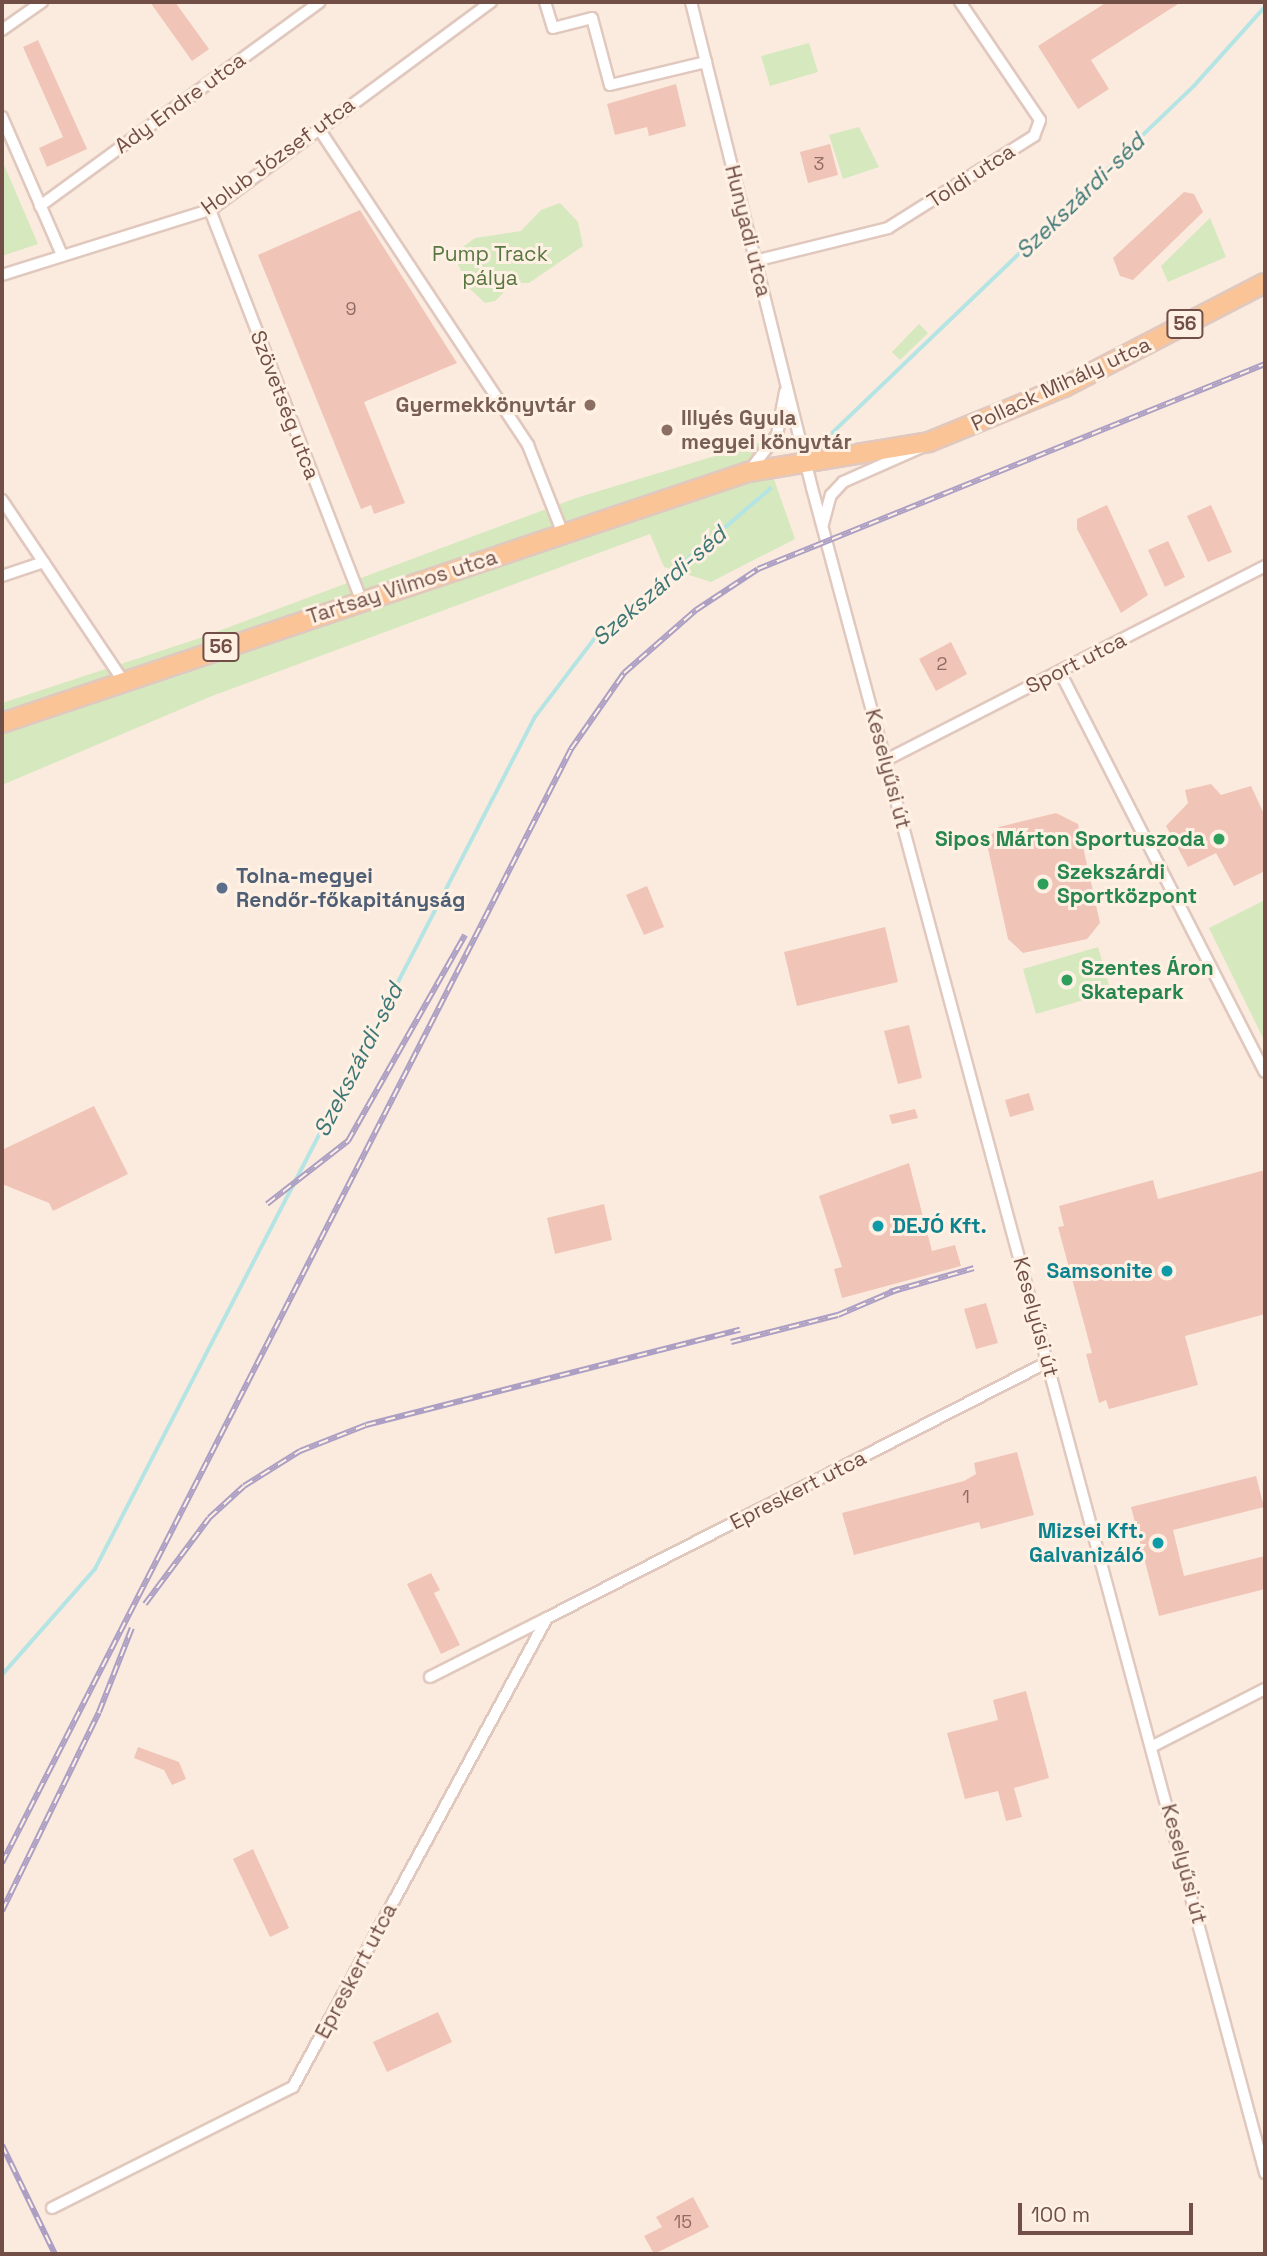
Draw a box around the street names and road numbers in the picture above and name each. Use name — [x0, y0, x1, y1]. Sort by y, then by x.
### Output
street label: Ady Endre utca — [110, 47, 250, 159]
street label: Holub József utca — [196, 92, 360, 220]
street label: Toldi utca — [923, 138, 1019, 214]
street label: Hunyadi utca — [719, 163, 777, 299]
road number: 56 — [1166, 308, 1204, 340]
street label: Szövetség utca — [245, 327, 325, 483]
street label: Pollack Mihály utca — [967, 331, 1155, 437]
street label: Tartsay Vilmos utca — [304, 544, 500, 630]
street label: Sport utca — [1022, 627, 1130, 699]
road number: 56 — [202, 632, 240, 662]
street label: Keselyűsi út — [860, 706, 916, 832]
street label: Keselyűsi út — [1008, 1254, 1064, 1380]
street label: Epreskert utca — [726, 1445, 870, 1535]
street label: Keselyűsi út — [1156, 1801, 1212, 1927]
street label: Epreskert utca — [310, 1899, 402, 2043]

